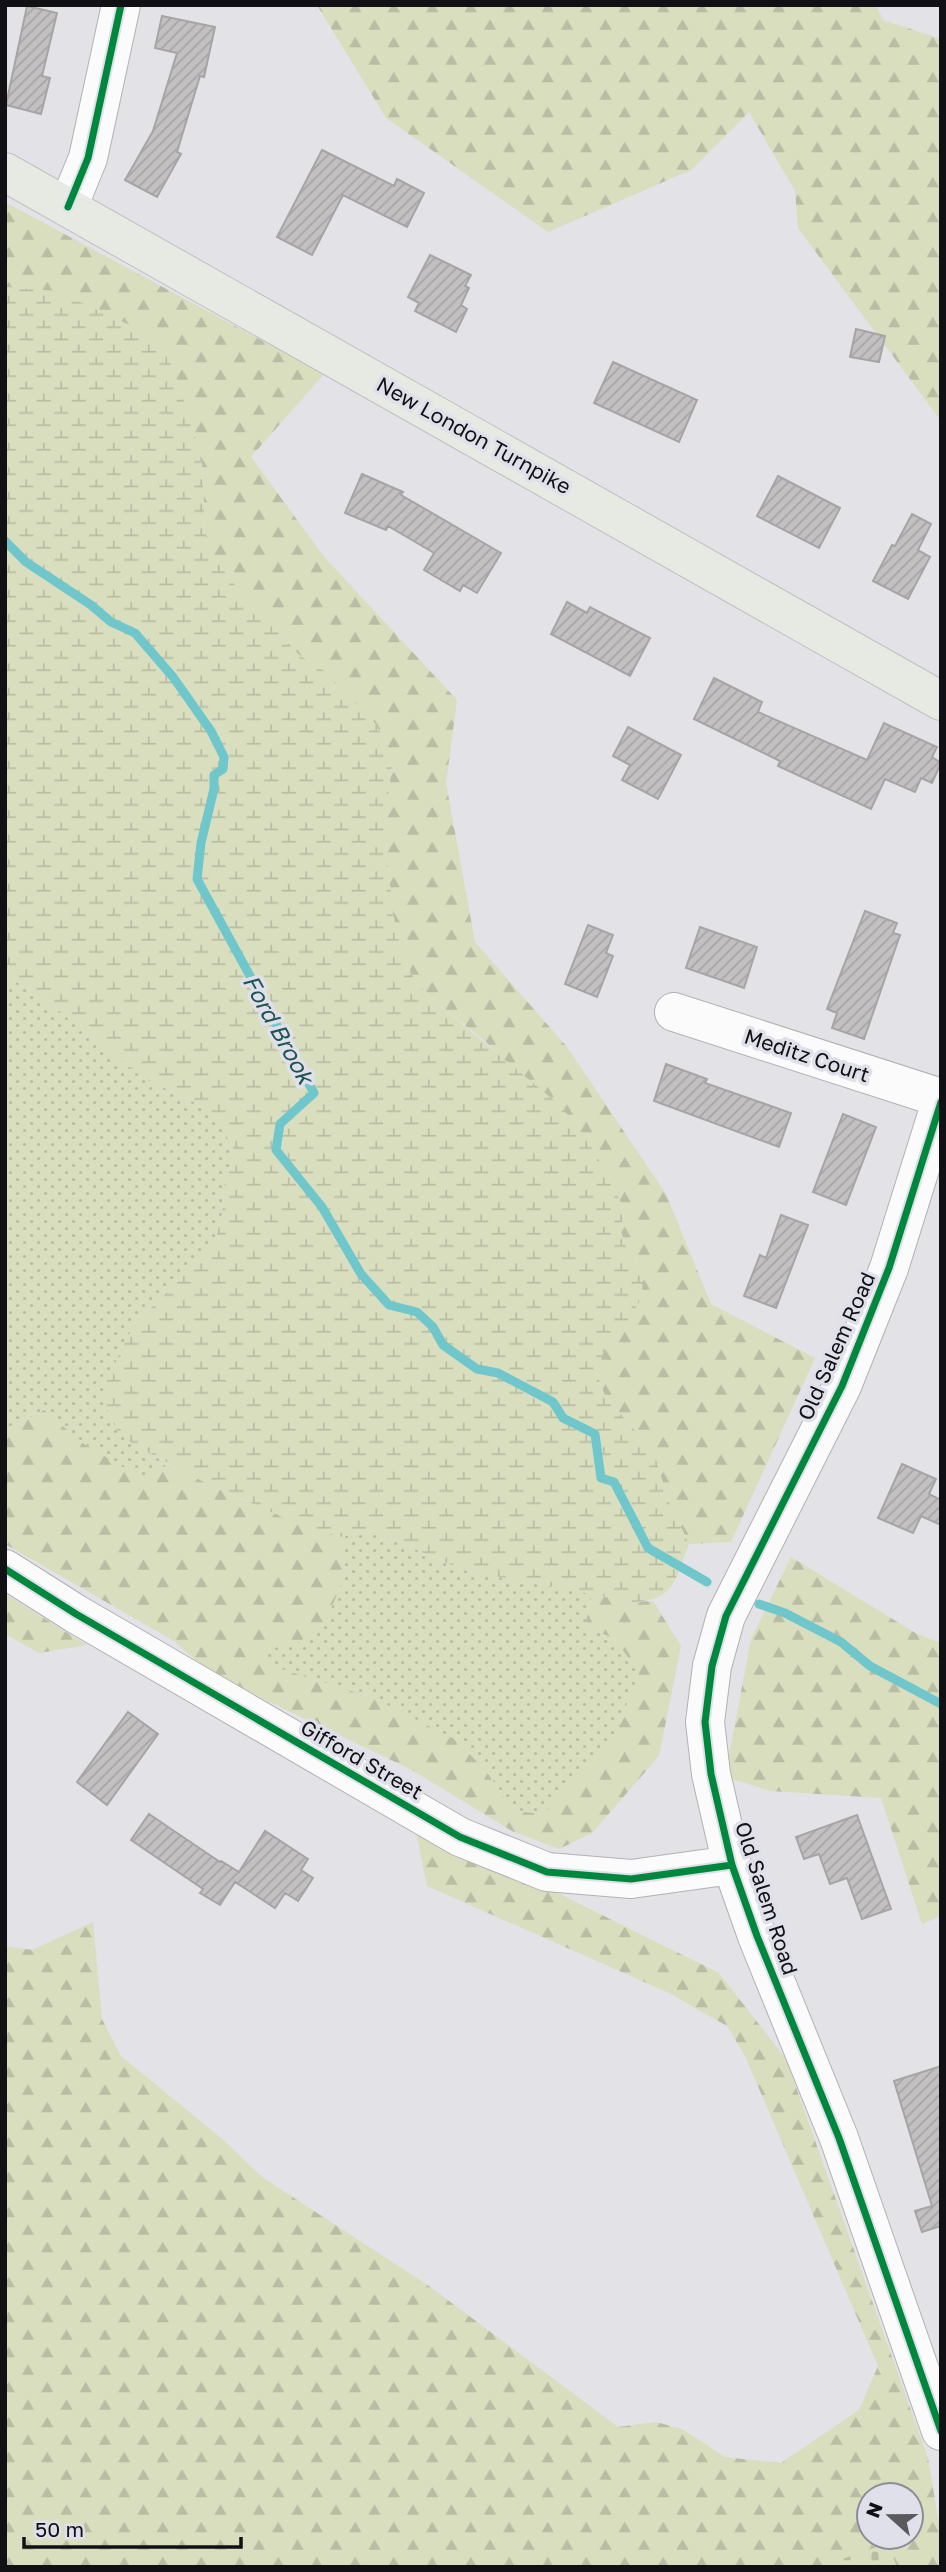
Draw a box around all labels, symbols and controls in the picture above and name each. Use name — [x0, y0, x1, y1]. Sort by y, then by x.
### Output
street label: New London Turnpike — [372, 371, 576, 499]
water label: Ford Brook — [238, 969, 321, 1090]
street label: Meditz Court — [741, 1023, 873, 1087]
street label: Old Salem Road — [792, 1268, 880, 1424]
street label: Gifford Street — [296, 1714, 428, 1804]
street label: Old Salem Road — [730, 1818, 804, 1978]
north arrow — [855, 2481, 925, 2551]
text: N — [860, 2499, 887, 2521]
scale bar — [24, 2506, 242, 2550]
text: 50 m — [35, 2516, 84, 2542]

